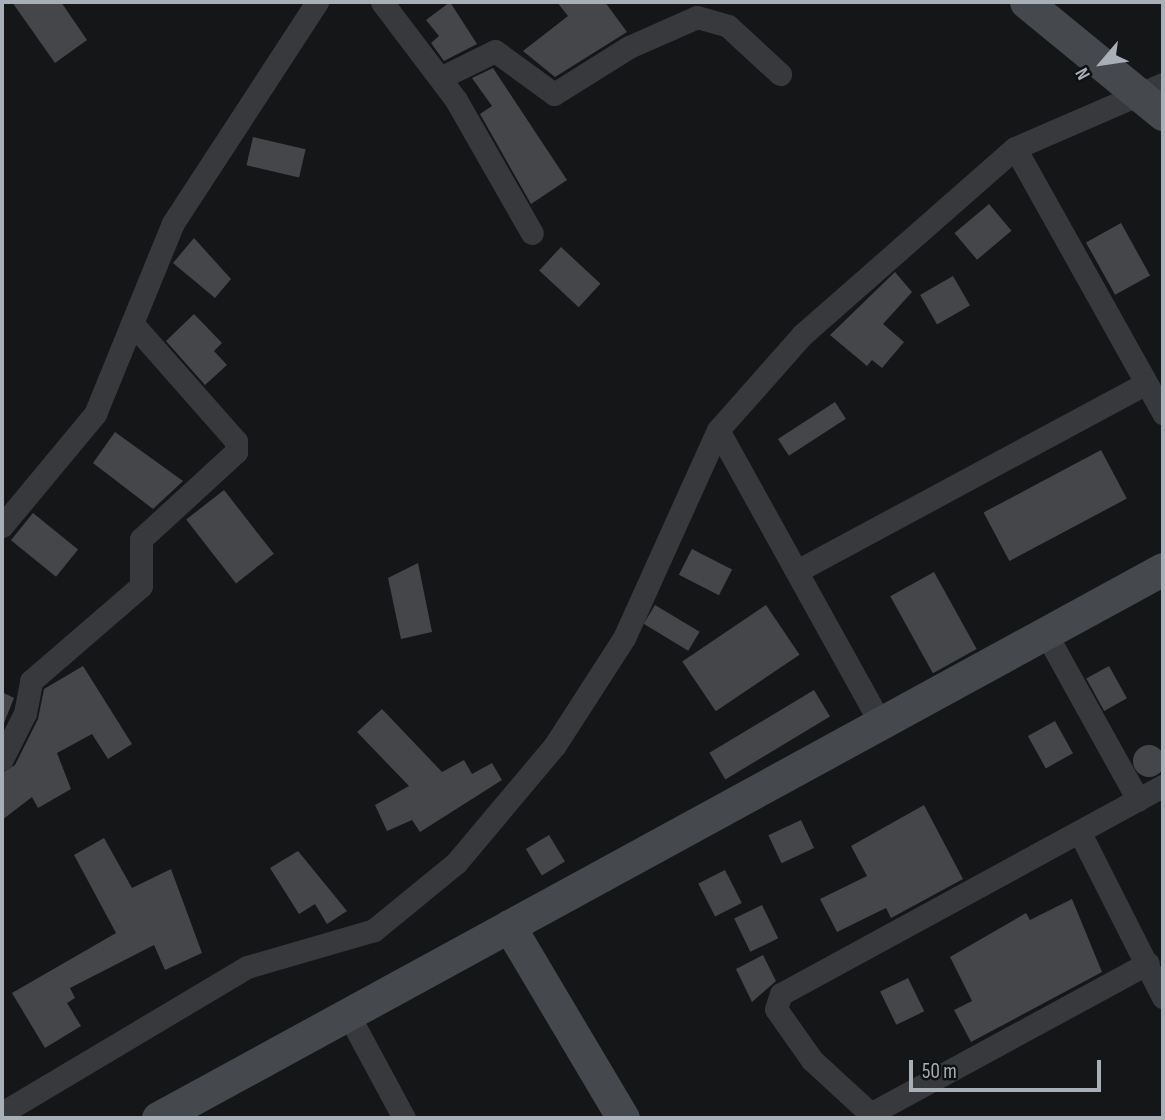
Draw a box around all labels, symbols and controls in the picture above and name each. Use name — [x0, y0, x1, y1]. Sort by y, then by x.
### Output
north arrow — [1067, 28, 1137, 98]
text: N — [1071, 63, 1096, 83]
scale bar — [913, 1046, 1106, 1090]
text: 50 m — [922, 1059, 957, 1084]

